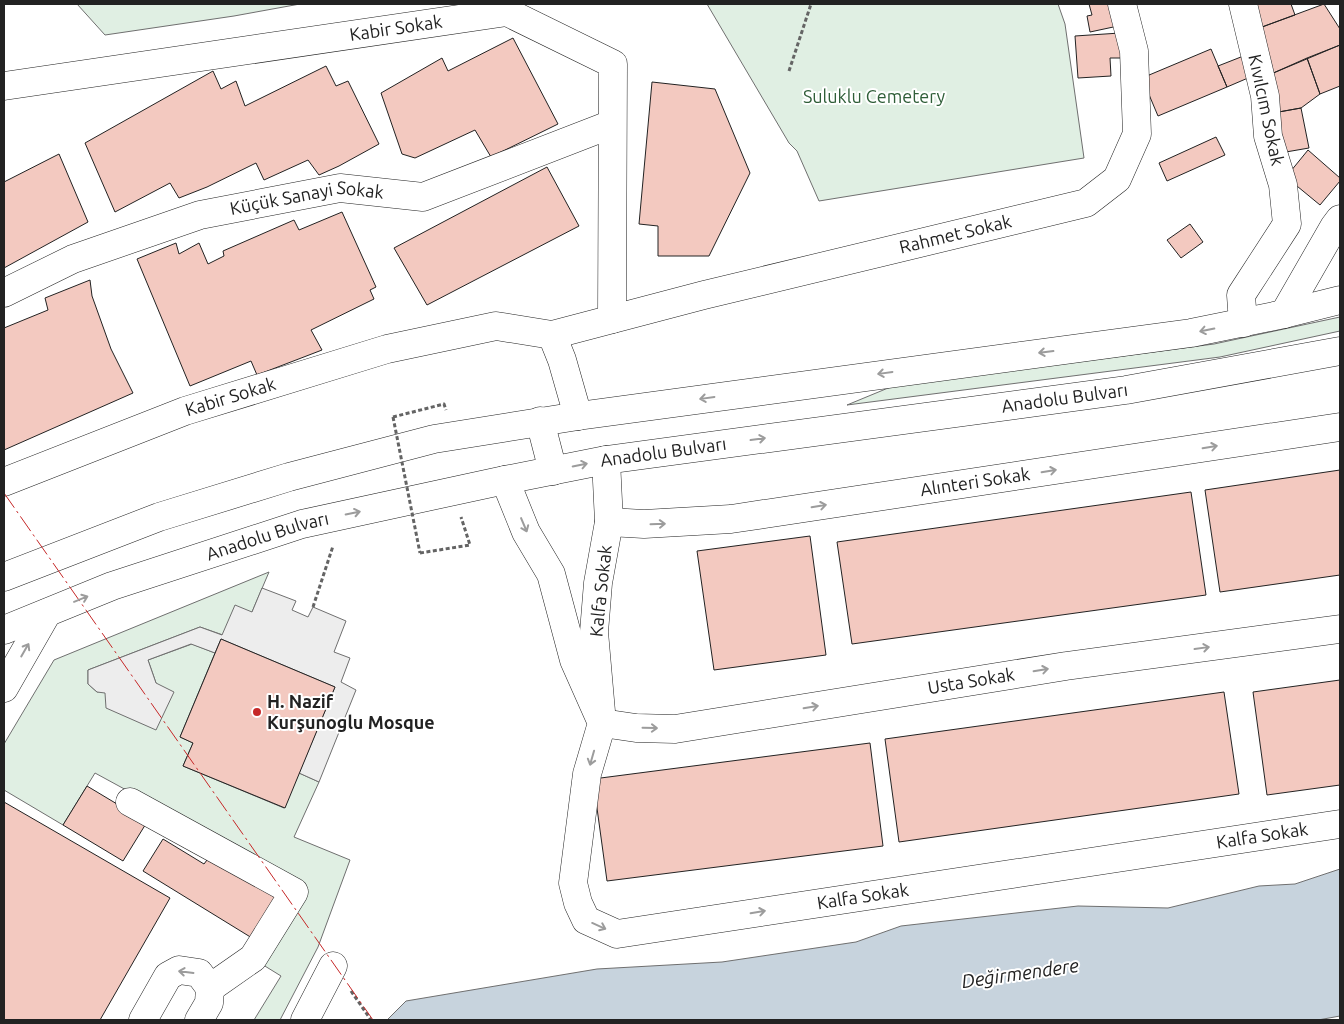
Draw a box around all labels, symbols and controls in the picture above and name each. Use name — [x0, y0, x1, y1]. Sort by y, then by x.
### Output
street label: Kabir Sokak — [348, 11, 443, 44]
street label: Kıvılcım Sokak — [1245, 52, 1289, 167]
park label: Suluklu Cemetery — [803, 86, 945, 106]
street label: Küçük Sanayi Sokak — [228, 177, 385, 218]
street label: Rahmet Sokak — [897, 210, 1013, 257]
one-way arrow — [1200, 325, 1216, 335]
one-way arrow — [1039, 347, 1055, 357]
one-way arrow — [878, 368, 894, 378]
street label: Kabir Sokak — [183, 373, 278, 419]
street label: Anadolu Bulvarı — [1000, 379, 1129, 416]
one-way arrow — [699, 393, 715, 403]
street label: Anadolu Bulvarı — [599, 433, 728, 470]
one-way arrow — [750, 434, 766, 444]
one-way arrow — [1201, 441, 1217, 451]
one-way arrow — [572, 460, 588, 469]
street label: Alınteri Sokak — [919, 463, 1031, 499]
one-way arrow — [1041, 466, 1057, 476]
one-way arrow — [811, 501, 827, 511]
street label: Anadolu Bulvarı — [203, 508, 330, 564]
one-way arrow — [344, 508, 360, 517]
one-way arrow — [519, 517, 529, 532]
one-way arrow — [649, 519, 665, 529]
street label: Kalfa Sokak — [585, 544, 615, 638]
one-way arrow — [73, 594, 89, 603]
one-way arrow — [1193, 643, 1209, 653]
one-way arrow — [21, 644, 31, 658]
street label: Usta Sokak — [926, 663, 1016, 697]
one-way arrow — [1032, 665, 1048, 675]
place label: H. Nazif Kurşunoglu Mosque — [267, 691, 435, 733]
one-way arrow — [803, 702, 819, 712]
marker: H. Nazif Kurşunoglu Mosque — [251, 706, 263, 718]
one-way arrow — [642, 724, 658, 733]
one-way arrow — [586, 749, 596, 765]
street label: Kalfa Sokak — [1215, 818, 1309, 852]
street label: Kalfa Sokak — [815, 879, 910, 912]
one-way arrow — [749, 907, 765, 917]
one-way arrow — [591, 921, 606, 931]
water label: Değirmendere — [960, 954, 1080, 992]
one-way arrow — [179, 966, 195, 976]

